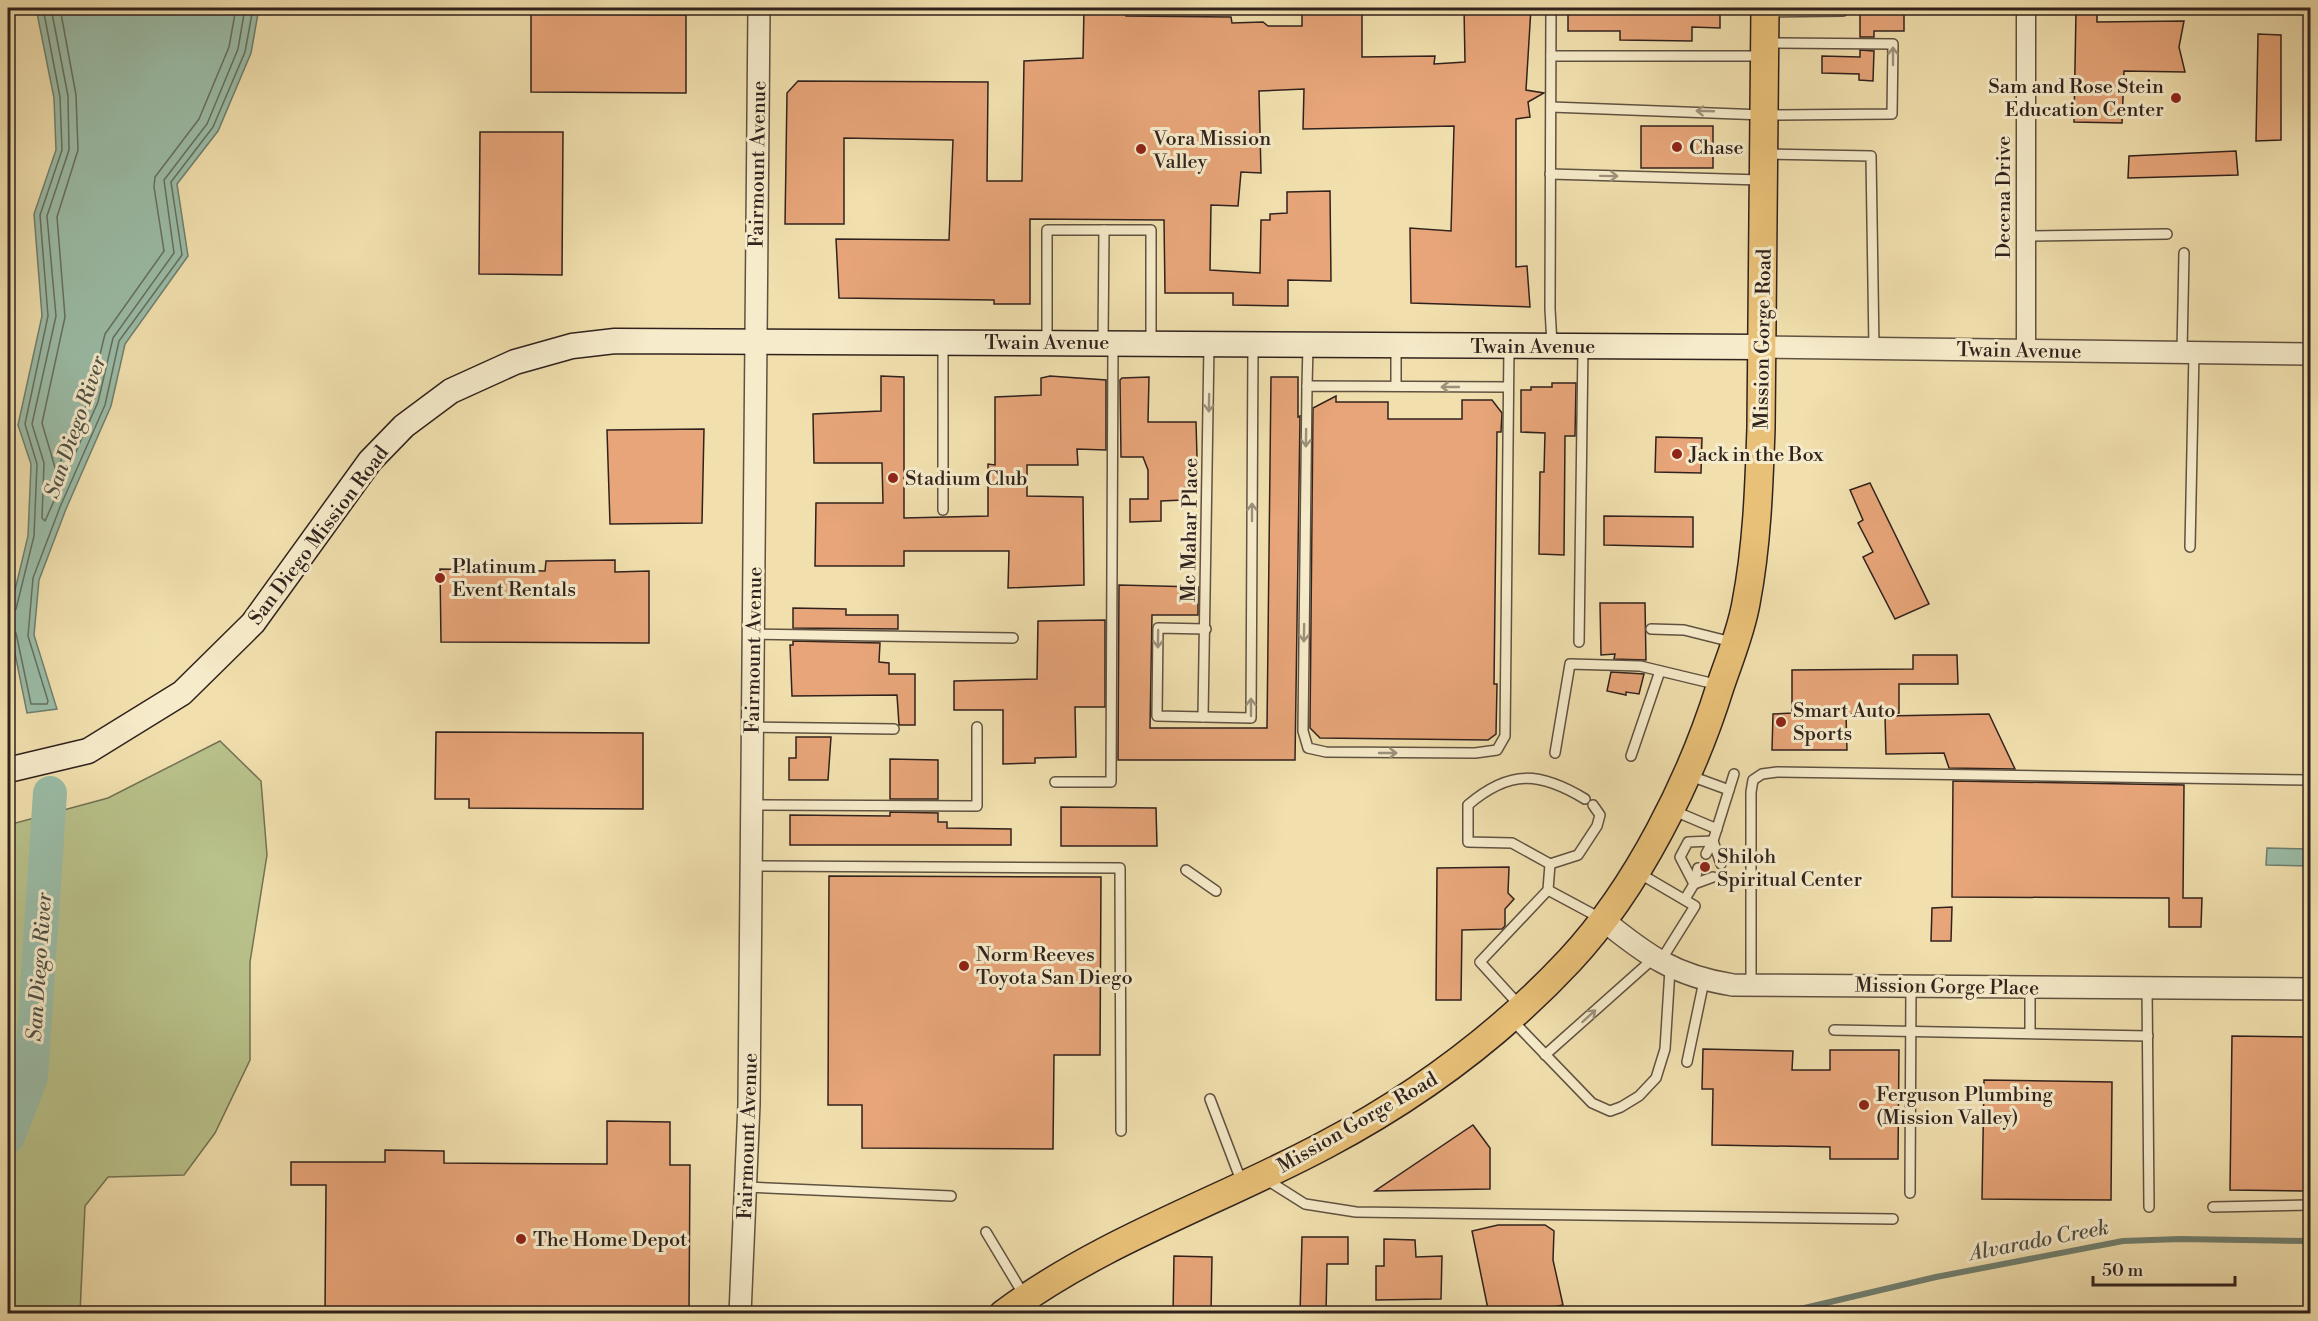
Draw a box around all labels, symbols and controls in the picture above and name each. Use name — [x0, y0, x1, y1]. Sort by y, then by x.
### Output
one-way arrow — [1887, 46, 1899, 66]
place label: Sam and Rose Stein Education Center — [1988, 75, 2164, 123]
street label: Fairmount Avenue — [745, 80, 772, 248]
marker: Sam and Rose Stein Education Center — [2169, 91, 2183, 105]
one-way arrow — [1696, 105, 1716, 117]
place label: Vora Mission Valley — [1152, 127, 1271, 175]
place label: Chase — [1689, 136, 1744, 161]
street label: Decena Drive — [1992, 136, 2017, 258]
marker: Chase — [1670, 140, 1684, 154]
marker: Vora Mission Valley — [1134, 142, 1148, 156]
one-way arrow — [1598, 170, 1618, 182]
street label: Mission Gorge Road — [1749, 248, 1778, 430]
street label: Twain Avenue — [985, 331, 1109, 356]
street label: Twain Avenue — [1471, 335, 1595, 360]
street label: Twain Avenue — [1956, 338, 2082, 365]
water label: San Diego River — [39, 352, 113, 502]
one-way arrow — [1440, 381, 1460, 393]
one-way arrow — [1203, 393, 1215, 413]
one-way arrow — [1301, 428, 1312, 448]
street label: San Diego Mission Road — [244, 441, 395, 630]
place label: Jack in the Box — [1688, 443, 1824, 468]
marker: Jack in the Box — [1670, 447, 1684, 461]
street label: Mc Mahar Place — [1177, 458, 1204, 602]
place label: Stadium Club — [905, 467, 1027, 492]
marker: Stadium Club — [886, 471, 900, 485]
one-way arrow — [1246, 502, 1258, 522]
place label: Platinum Event Rentals — [452, 555, 576, 603]
street label: Fairmount Avenue — [741, 566, 768, 734]
marker: Platinum Event Rentals — [433, 571, 447, 585]
one-way arrow — [1298, 623, 1310, 643]
one-way arrow — [1152, 628, 1164, 648]
one-way arrow — [1245, 697, 1257, 717]
place label: Smart Auto Sports — [1793, 699, 1896, 747]
marker: Smart Auto Sports — [1774, 715, 1788, 729]
one-way arrow — [1377, 747, 1397, 759]
place label: Shiloh Spiritual Center — [1717, 845, 1862, 893]
marker: Shiloh Spiritual Center — [1698, 860, 1712, 874]
water label: San Diego River — [22, 891, 58, 1042]
place label: Norm Reeves Toyota San Diego — [976, 943, 1133, 991]
marker: Norm Reeves Toyota San Diego — [957, 959, 971, 973]
street label: Mission Gorge Place — [1855, 973, 2039, 1002]
one-way arrow — [1581, 1009, 1596, 1023]
street label: Fairmount Avenue — [733, 1052, 764, 1220]
street label: Mission Gorge Road — [1273, 1067, 1443, 1179]
place label: Ferguson Plumbing (Mission Valley) — [1876, 1083, 2054, 1131]
marker: Ferguson Plumbing (Mission Valley) — [1857, 1098, 1871, 1112]
water label: Alvarado Creek — [1965, 1215, 2111, 1268]
place label: The Home Depot — [533, 1228, 687, 1253]
marker: The Home Depot — [514, 1232, 528, 1246]
scale bar — [2093, 1249, 2236, 1287]
text: 50 m — [2102, 1259, 2144, 1282]

